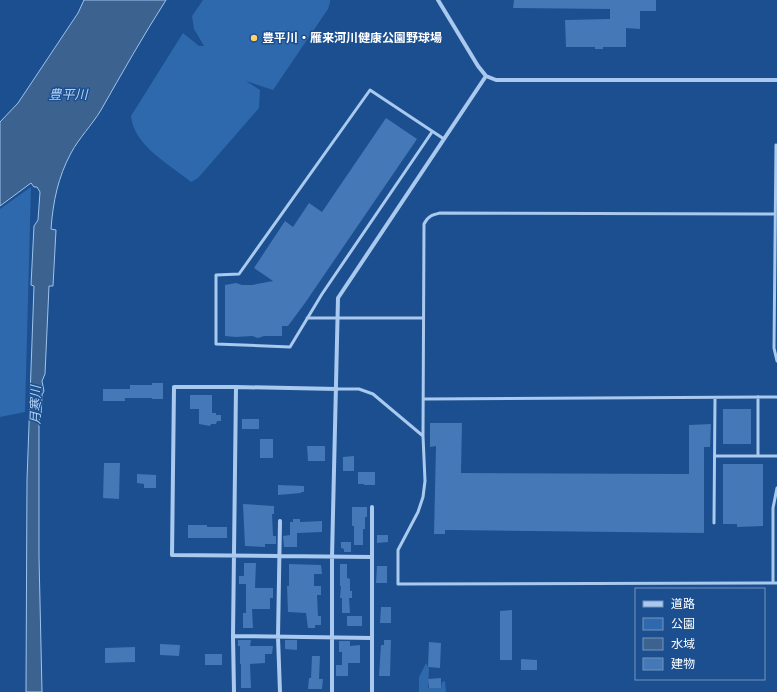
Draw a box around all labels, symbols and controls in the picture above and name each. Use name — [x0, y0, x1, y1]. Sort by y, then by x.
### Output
place label: 豊平川・雁来河川健康公園野球場 — [262, 31, 442, 44]
marker: 豊平川・雁来河川健康公園野球場 — [249, 33, 259, 43]
water label: 豊平川 — [48, 88, 89, 102]
water label: 月寒川 — [29, 383, 43, 425]
legend — [635, 588, 765, 680]
text: 道路 — [671, 597, 695, 610]
text: 公園 — [671, 618, 695, 630]
text: 水域 — [671, 638, 695, 650]
text: 建物 — [671, 657, 695, 670]

